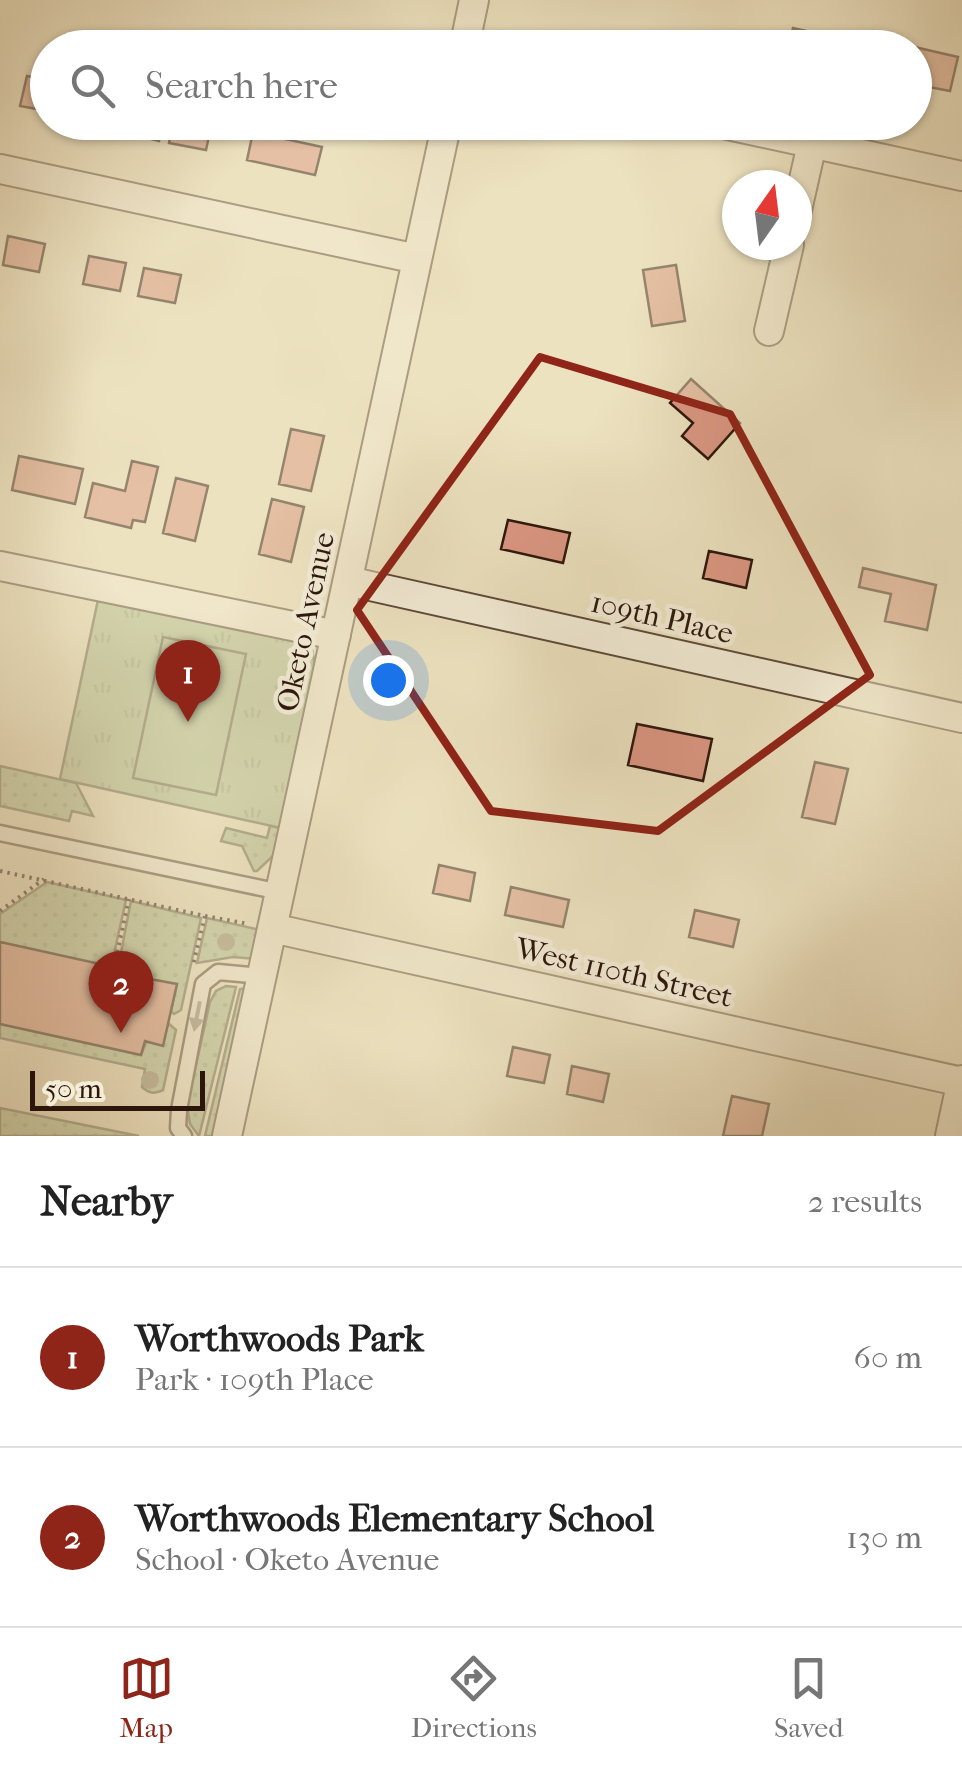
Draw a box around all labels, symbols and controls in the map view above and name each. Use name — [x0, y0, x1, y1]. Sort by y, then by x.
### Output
search box — [30, 30, 932, 140]
icon: search — [65, 58, 120, 113]
text: Search here — [145, 63, 338, 108]
north arrow — [722, 170, 812, 260]
street label: Oketo Avenue — [270, 529, 342, 715]
street label: 109th Place — [587, 585, 737, 651]
pin: 1 — [156, 640, 220, 722]
your location — [363, 655, 414, 706]
street label: West 110th Street — [511, 931, 736, 1015]
pin: 2 — [88, 950, 154, 1033]
one-way arrow — [188, 1001, 204, 1032]
scale bar — [30, 1066, 205, 1110]
text: 50 m — [45, 1072, 102, 1105]
text: Nearby — [40, 1177, 172, 1226]
text: 2 results — [808, 1183, 922, 1220]
text: Worthwoods Park — [135, 1316, 424, 1361]
text: 1 — [67, 1339, 78, 1376]
text: 60 m — [854, 1339, 922, 1376]
text: Park · 109th Place — [135, 1361, 374, 1398]
text: Worthwoods Elementary School — [135, 1496, 654, 1541]
text: 2 — [64, 1519, 81, 1556]
text: 130 m — [846, 1519, 922, 1556]
text: School · Oketo Avenue — [135, 1541, 439, 1578]
tab: Map — [119, 1651, 174, 1744]
tab: Directions — [411, 1651, 537, 1744]
tab: Saved — [774, 1651, 843, 1744]

